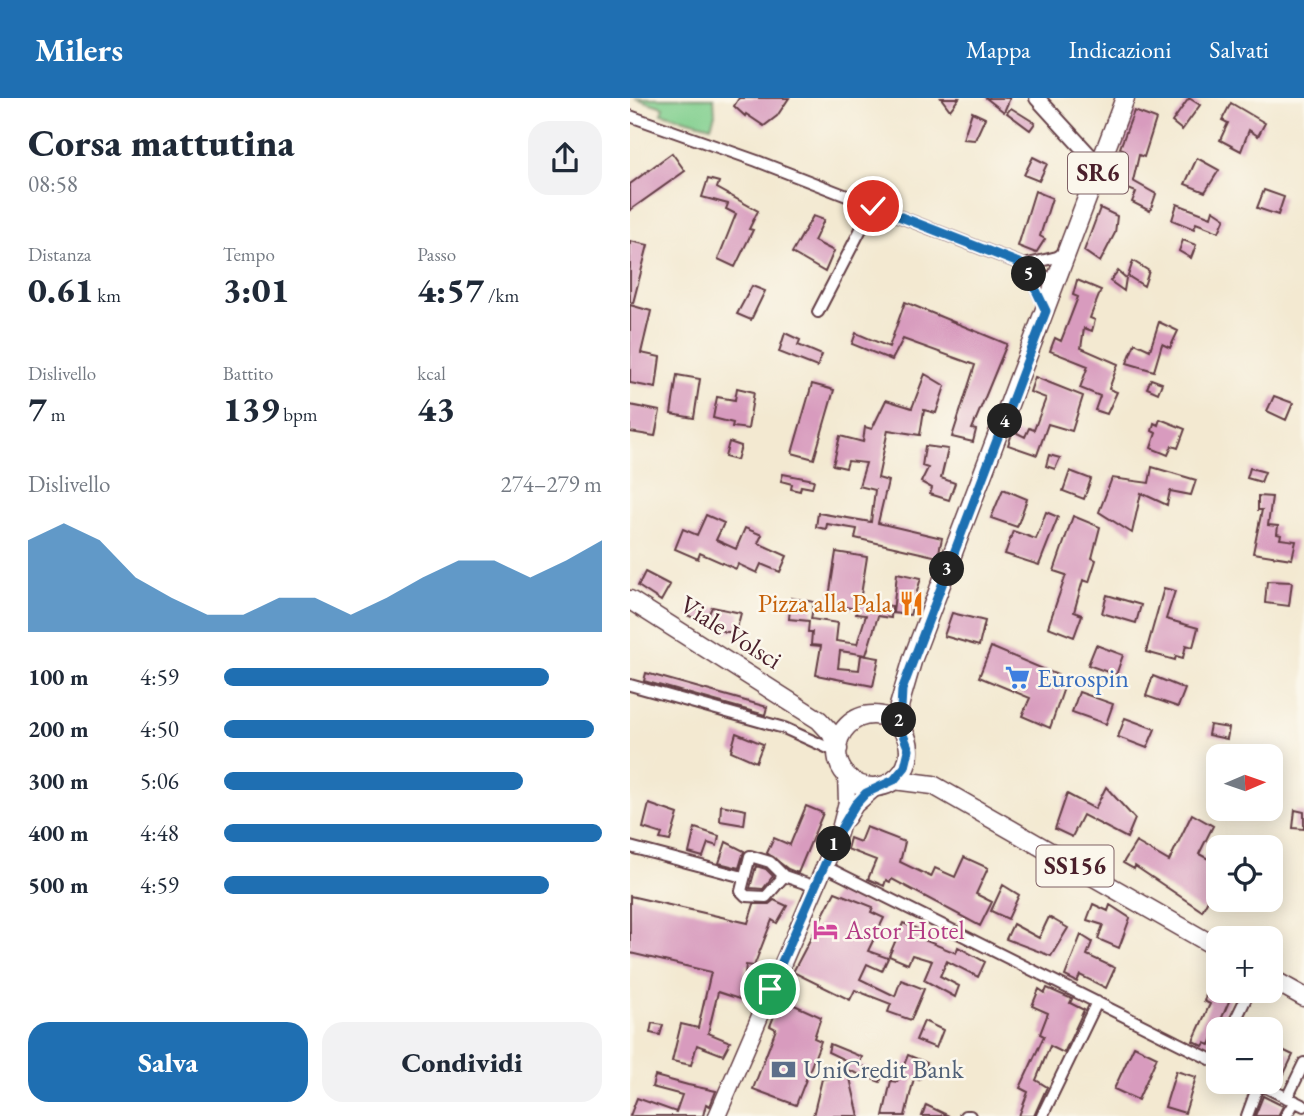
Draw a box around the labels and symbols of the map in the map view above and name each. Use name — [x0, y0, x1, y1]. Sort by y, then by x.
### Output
road number: SR6 — [1068, 152, 1128, 194]
pin — [843, 176, 903, 236]
pin: 5 — [1012, 256, 1046, 292]
pin: 4 — [988, 404, 1022, 438]
pin: 3 — [930, 552, 964, 587]
place label: Pizza alla Pala — [758, 586, 893, 620]
street label: Viale Volsci — [674, 587, 788, 677]
restaurant icon: Pizza alla Pala — [898, 589, 926, 617]
place label: Eurospin — [1037, 661, 1129, 695]
supermarket icon: Eurospin — [1003, 664, 1031, 692]
pin: 2 — [882, 702, 916, 738]
north arrow — [1206, 744, 1283, 821]
pin: 1 — [816, 826, 852, 862]
road number: SS156 — [1036, 846, 1114, 886]
place label: Astor Hotel — [844, 913, 965, 947]
hotel icon: Astor Hotel — [811, 916, 839, 944]
pin — [740, 959, 800, 1019]
place label: UniCredit Bank — [803, 1052, 965, 1086]
bank icon: UniCredit Bank — [769, 1055, 797, 1083]

